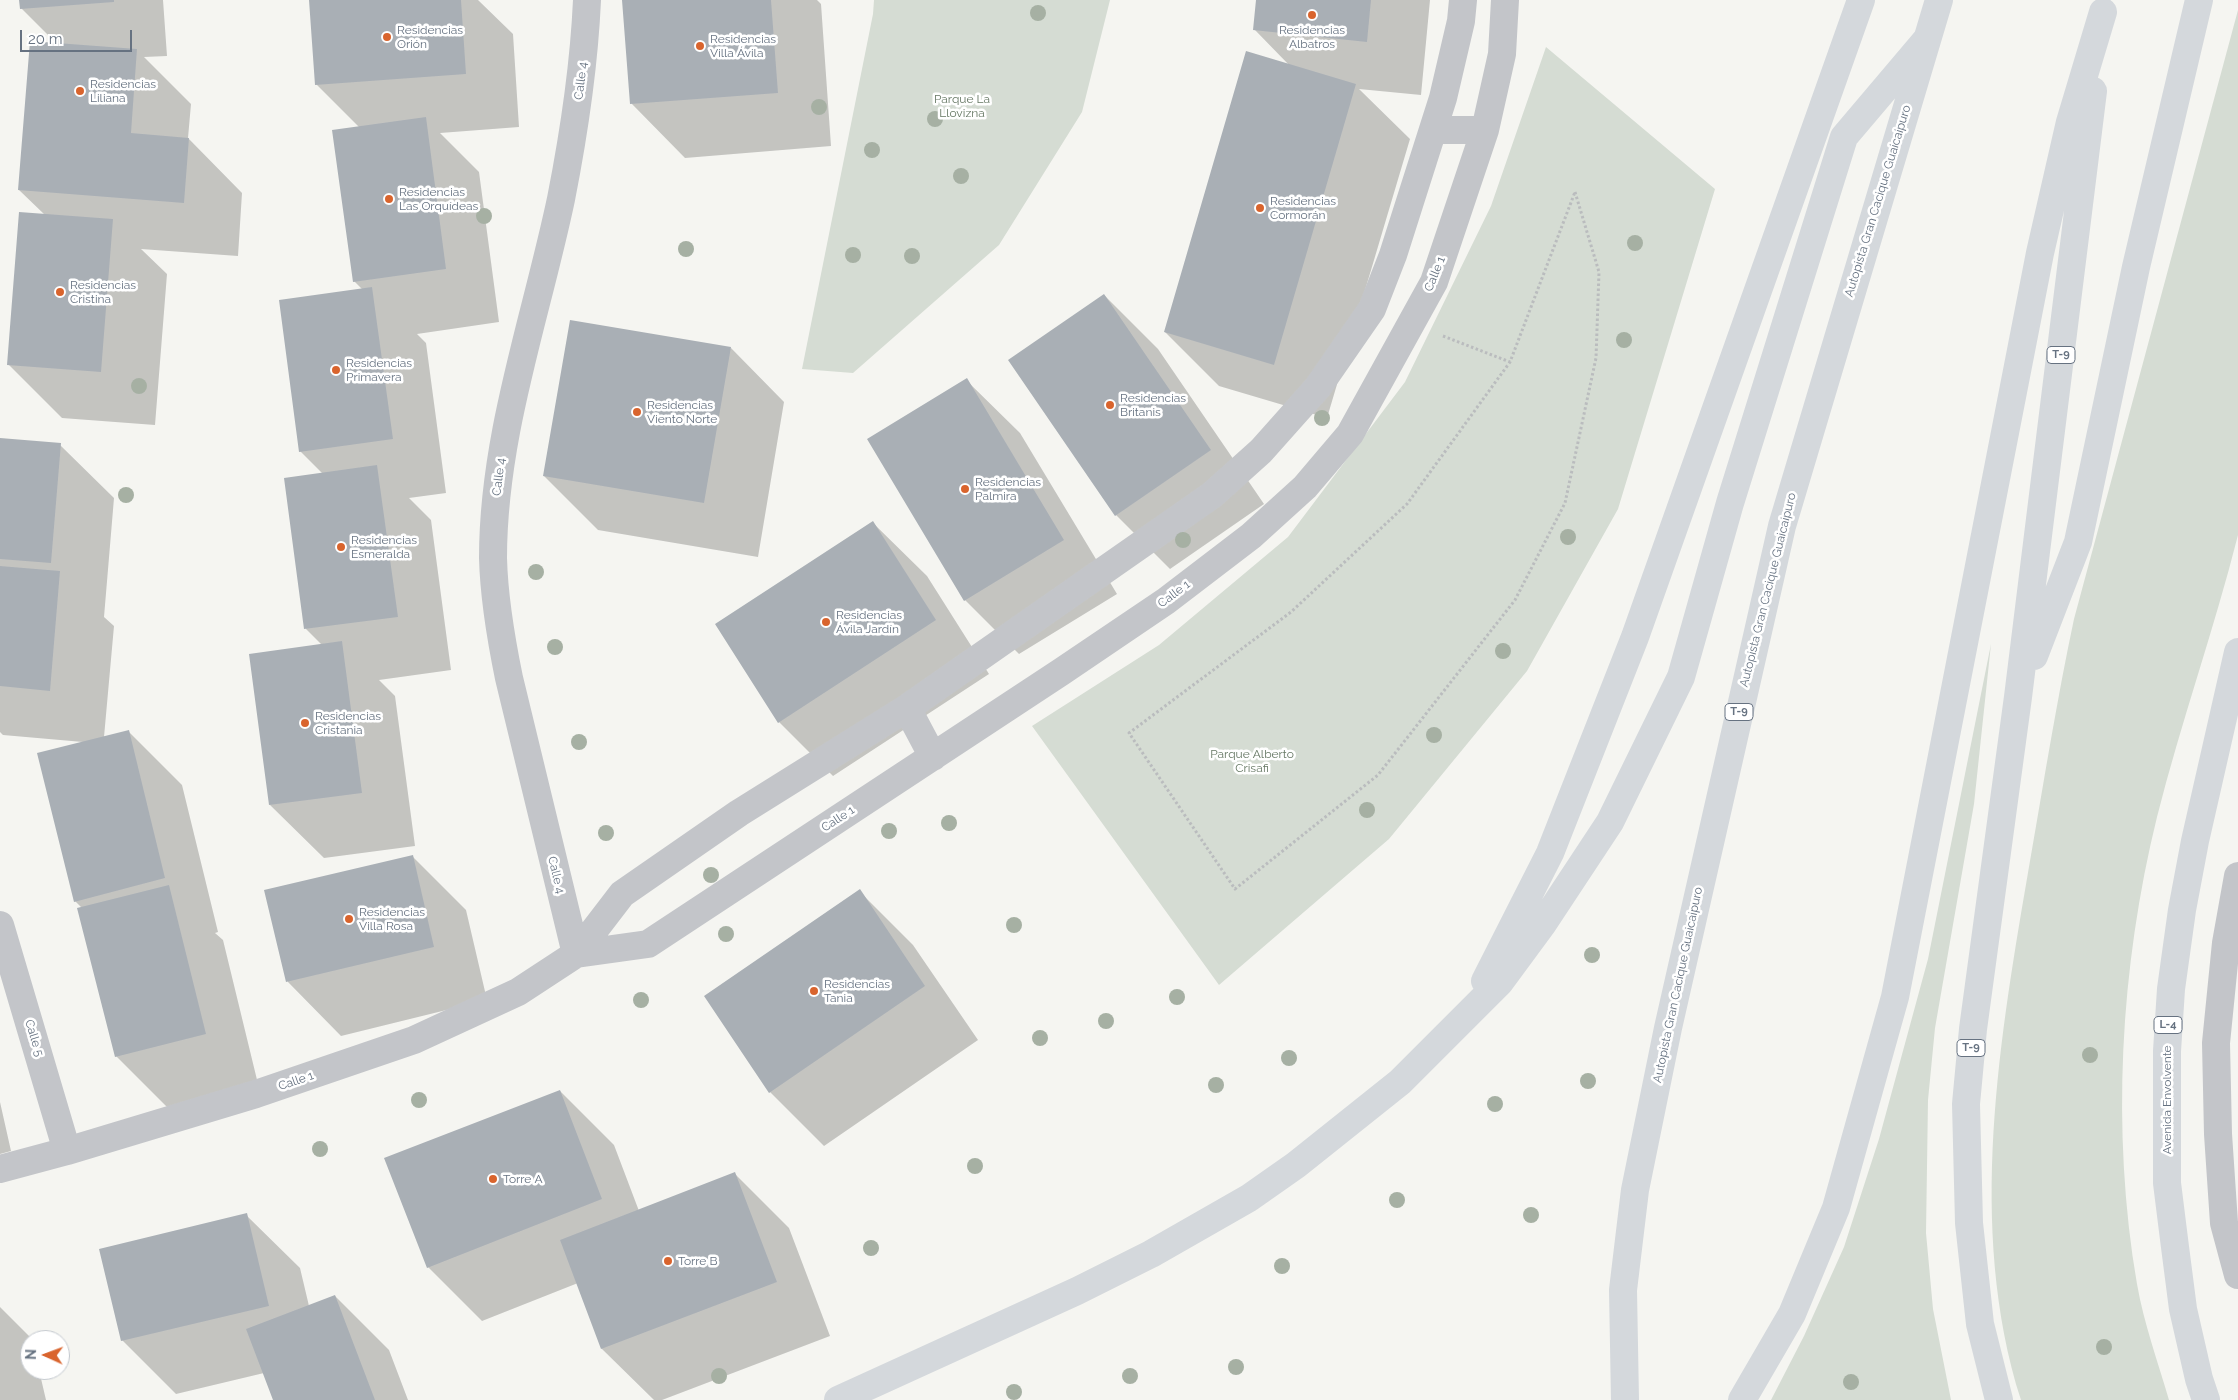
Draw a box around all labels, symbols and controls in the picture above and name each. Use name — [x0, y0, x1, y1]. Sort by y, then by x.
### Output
marker: Residencias Albatros — [1306, 9, 1318, 21]
scale bar — [22, 20, 135, 52]
place label: Residencias Orión — [397, 23, 463, 51]
place label: Residencias Albatros — [1279, 23, 1345, 51]
text: 20 m — [28, 30, 63, 48]
marker: Residencias Orión — [381, 31, 393, 43]
place label: Residencias Villa Ávila — [710, 32, 776, 60]
marker: Residencias Villa Ávila — [694, 40, 706, 52]
street label: Calle 4 — [572, 61, 590, 101]
place label: Residencias Liliana — [90, 77, 156, 105]
marker: Residencias Liliana — [74, 85, 86, 97]
park label: Parque La Llovizna — [934, 92, 990, 120]
street label: Autopista Gran Cacique Guaicaipuro — [1842, 103, 1914, 299]
place label: Residencias Las Orquídeas — [399, 185, 478, 213]
marker: Residencias Las Orquídeas — [383, 193, 395, 205]
place label: Residencias Cormorán — [1270, 194, 1336, 222]
marker: Residencias Cormorán — [1254, 202, 1266, 214]
street label: Calle 1 — [1421, 254, 1449, 294]
place label: Residencias Cristina — [70, 278, 136, 306]
marker: Residencias Cristina — [54, 286, 66, 298]
road number: T-9 — [2047, 346, 2075, 364]
place label: Residencias Primavera — [346, 356, 412, 384]
marker: Residencias Primavera — [330, 364, 342, 376]
place label: Residencias Britanis — [1120, 391, 1186, 419]
place label: Residencias Viento Norte — [647, 398, 717, 426]
marker: Residencias Britanis — [1104, 399, 1116, 411]
marker: Residencias Viento Norte — [631, 406, 643, 418]
street label: Calle 4 — [490, 457, 508, 497]
place label: Residencias Palmira — [975, 475, 1041, 503]
marker: Residencias Palmira — [959, 483, 971, 495]
street label: Autopista Gran Cacique Guaicaipuro — [1737, 491, 1799, 689]
place label: Residencias Esmeralda — [351, 533, 417, 561]
marker: Residencias Esmeralda — [335, 541, 347, 553]
street label: Calle 1 — [1155, 577, 1193, 611]
place label: Residencias Ávila Jardín — [836, 608, 902, 636]
marker: Residencias Ávila Jardín — [820, 616, 832, 628]
road number: T-9 — [1725, 704, 1753, 720]
place label: Residencias Cristania — [315, 709, 381, 737]
marker: Residencias Cristania — [299, 717, 311, 729]
park label: Parque Alberto Crisafi — [1210, 747, 1294, 775]
street label: Calle 1 — [819, 803, 857, 835]
street label: Calle 4 — [544, 855, 568, 895]
street label: Autopista Gran Cacique Guaicaipuro — [1650, 886, 1706, 1084]
place label: Residencias Villa Rosa — [359, 905, 425, 933]
marker: Residencias Villa Rosa — [343, 913, 355, 925]
place label: Residencias Tania — [824, 977, 890, 1005]
marker: Residencias Tania — [808, 985, 820, 997]
road number: L-4 — [2154, 1016, 2182, 1034]
street label: Calle 5 — [22, 1018, 46, 1058]
road number: T-9 — [1957, 1040, 1985, 1056]
street label: Avenida Envolvente — [2160, 1045, 2174, 1155]
street label: Calle 1 — [276, 1068, 316, 1094]
place label: Torre A — [503, 1172, 543, 1186]
marker: Torre A — [487, 1173, 499, 1185]
place label: Torre B — [678, 1254, 717, 1268]
marker: Torre B — [662, 1255, 674, 1267]
north arrow — [20, 1330, 70, 1380]
text: N — [23, 1349, 39, 1360]

